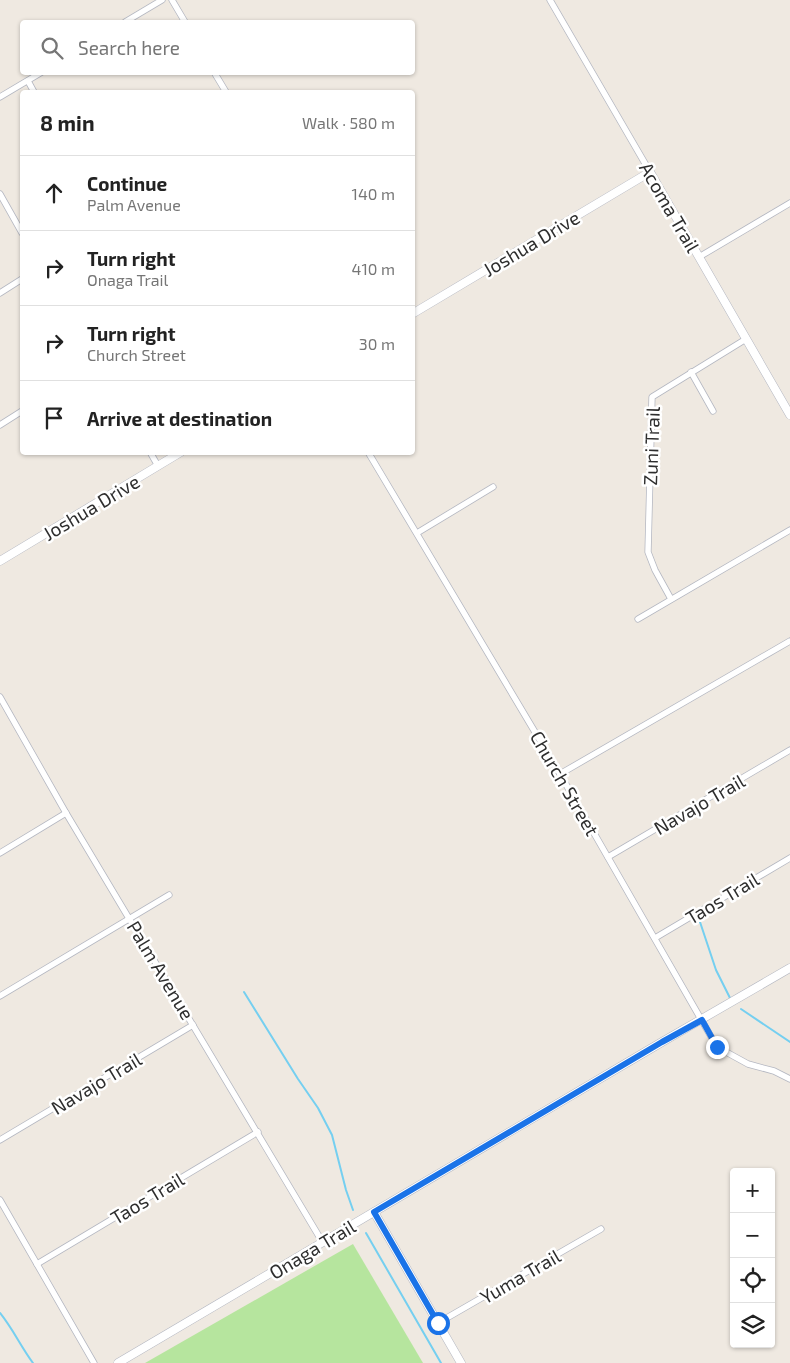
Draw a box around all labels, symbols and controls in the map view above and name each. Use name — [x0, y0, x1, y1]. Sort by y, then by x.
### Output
search box — [20, 20, 415, 75]
icon: search — [38, 34, 66, 62]
text: Search here — [78, 36, 180, 59]
text: 8 min — [40, 110, 95, 135]
text: Walk · 580 m — [302, 113, 395, 132]
street label: Acoma Trail — [635, 158, 705, 256]
text: Continue — [87, 172, 167, 195]
icon: ahead — [40, 179, 68, 207]
text: 140 m — [352, 184, 395, 203]
text: Palm Avenue — [87, 195, 181, 214]
street label: Joshua Drive — [479, 205, 583, 281]
text: Turn right — [87, 247, 175, 270]
icon: right — [40, 254, 68, 282]
text: 410 m — [352, 259, 395, 278]
text: Onaga Trail — [87, 270, 168, 289]
text: Turn right — [87, 322, 175, 345]
icon: right — [40, 329, 68, 357]
text: 30 m — [359, 334, 395, 353]
text: Church Street — [87, 345, 186, 364]
icon: arrive — [40, 404, 68, 432]
street label: Zuni Trail — [638, 406, 664, 486]
text: Arrive at destination — [87, 407, 272, 430]
street label: Joshua Drive — [39, 469, 143, 545]
street label: Church Street — [526, 726, 604, 840]
street label: Navajo Trail — [649, 769, 749, 839]
street label: Taos Trail — [681, 867, 763, 929]
street label: Palm Avenue — [122, 916, 200, 1024]
route end — [706, 1036, 729, 1059]
street label: Navajo Trail — [47, 1047, 146, 1119]
street label: Taos Trail — [106, 1167, 188, 1229]
map controls — [730, 1168, 775, 1348]
button: + — [730, 1168, 775, 1213]
button: − — [730, 1213, 775, 1258]
street label: Onaga Trail — [265, 1214, 360, 1284]
street label: Yuma Trail — [476, 1244, 565, 1308]
button: locate — [730, 1258, 775, 1303]
button: layers — [730, 1303, 775, 1348]
route start — [427, 1312, 450, 1335]

